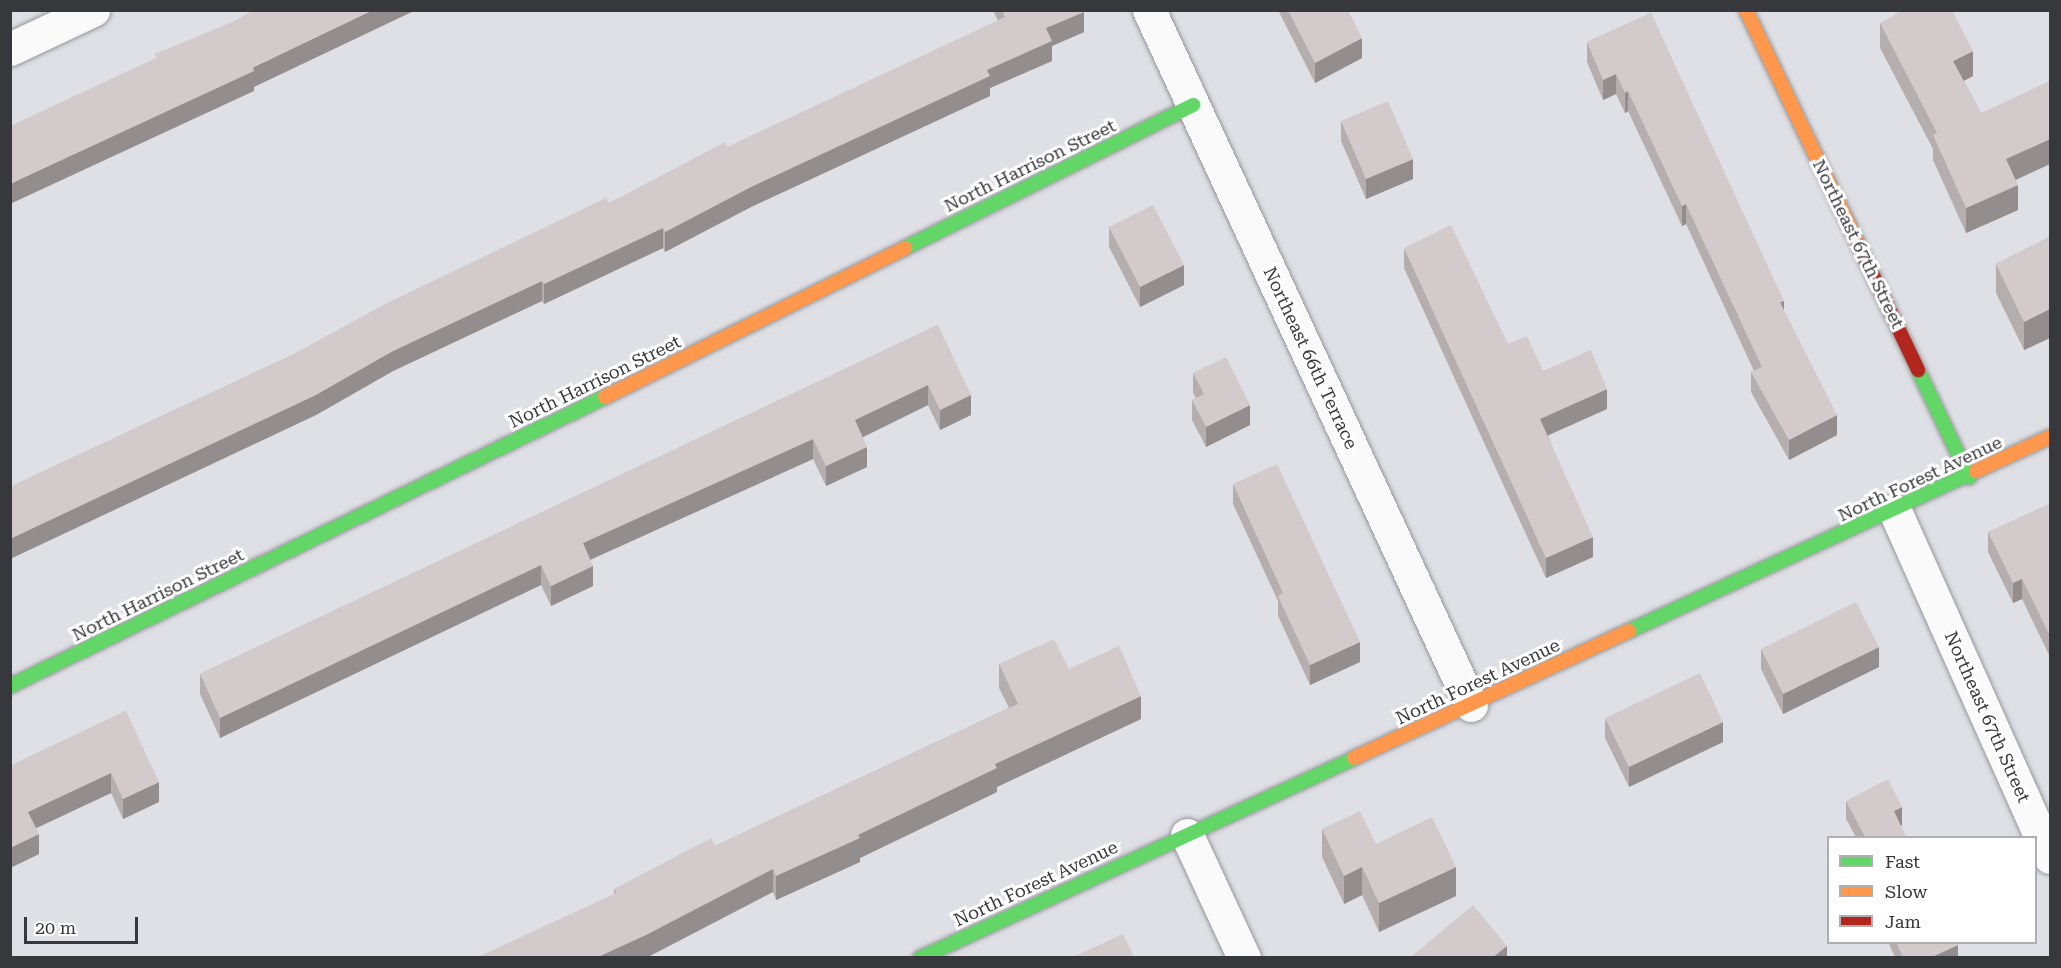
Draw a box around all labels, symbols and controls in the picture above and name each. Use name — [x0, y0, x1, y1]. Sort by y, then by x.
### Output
street label: North Harrison Street — [941, 115, 1119, 217]
street label: Northeast 67th Street — [1808, 156, 1908, 332]
street label: Northeast 66th Terrace — [1258, 263, 1362, 453]
street label: North Harrison Street — [506, 331, 684, 433]
street label: North Forest Avenue — [1835, 432, 2005, 526]
street label: North Harrison Street — [69, 544, 247, 646]
street label: Northeast 67th Street — [1939, 628, 2035, 806]
street label: North Forest Avenue — [1393, 635, 1563, 729]
legend — [1827, 836, 2037, 944]
street label: North Forest Avenue — [951, 837, 1121, 931]
text: Fast — [1885, 851, 1920, 872]
text: Slow — [1885, 881, 1927, 902]
scale bar — [27, 905, 141, 943]
text: Jam — [1885, 911, 1921, 932]
text: 20 m — [35, 917, 76, 938]

